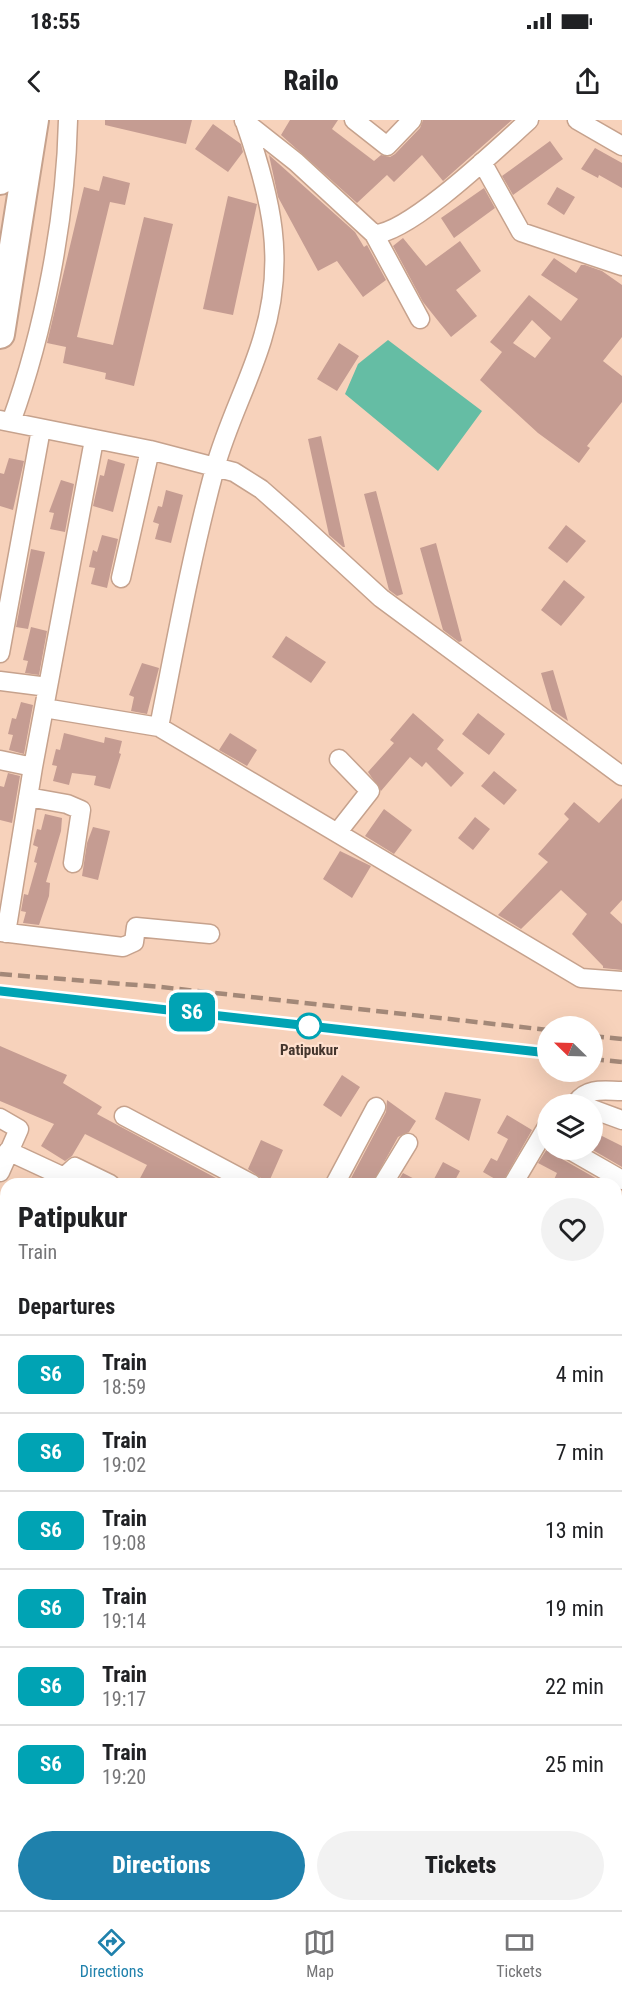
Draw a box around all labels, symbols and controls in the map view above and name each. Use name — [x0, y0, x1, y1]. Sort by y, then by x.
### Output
text: 18:55 — [30, 9, 81, 34]
icon: back — [18, 65, 51, 98]
text: Railo — [283, 65, 339, 97]
icon: share — [571, 65, 604, 98]
line badge: S6 — [165, 992, 219, 1032]
text: S6 — [181, 1000, 203, 1024]
marker: Patipukur — [296, 1013, 322, 1039]
north arrow — [537, 1016, 603, 1082]
map controls — [537, 1016, 603, 1160]
place label: Patipukur — [280, 1041, 338, 1059]
button: layers — [537, 1094, 603, 1160]
button: heart — [541, 1198, 604, 1261]
text: Patipukur — [18, 1201, 127, 1234]
text: Train — [18, 1240, 57, 1264]
text: Departures — [18, 1294, 115, 1319]
text: Train — [102, 1350, 147, 1375]
text: S6 — [40, 1362, 62, 1386]
text: 4 min — [556, 1362, 604, 1387]
text: 18:59 — [102, 1375, 146, 1399]
text: Train — [102, 1428, 147, 1453]
text: S6 — [40, 1440, 62, 1464]
text: 7 min — [556, 1440, 604, 1465]
text: 19:02 — [102, 1453, 146, 1477]
text: Train — [102, 1506, 147, 1531]
text: S6 — [40, 1518, 62, 1542]
text: 13 min — [545, 1518, 604, 1543]
text: 19:08 — [102, 1531, 146, 1555]
text: Train — [102, 1584, 147, 1609]
text: S6 — [40, 1596, 62, 1620]
text: 19 min — [545, 1596, 604, 1621]
text: 19:14 — [102, 1609, 146, 1633]
text: Train — [102, 1662, 147, 1687]
text: S6 — [40, 1674, 62, 1698]
text: 22 min — [545, 1674, 604, 1699]
text: 19:17 — [102, 1687, 146, 1711]
text: Train — [102, 1740, 147, 1765]
text: S6 — [40, 1752, 62, 1776]
text: 25 min — [545, 1752, 604, 1777]
text: 19:20 — [102, 1765, 146, 1789]
button: Directions — [18, 1831, 305, 1900]
button: Tickets — [317, 1831, 604, 1900]
tab: Directions — [80, 1926, 144, 1981]
tab: Map — [303, 1926, 336, 1981]
tab: Tickets — [496, 1926, 542, 1981]

